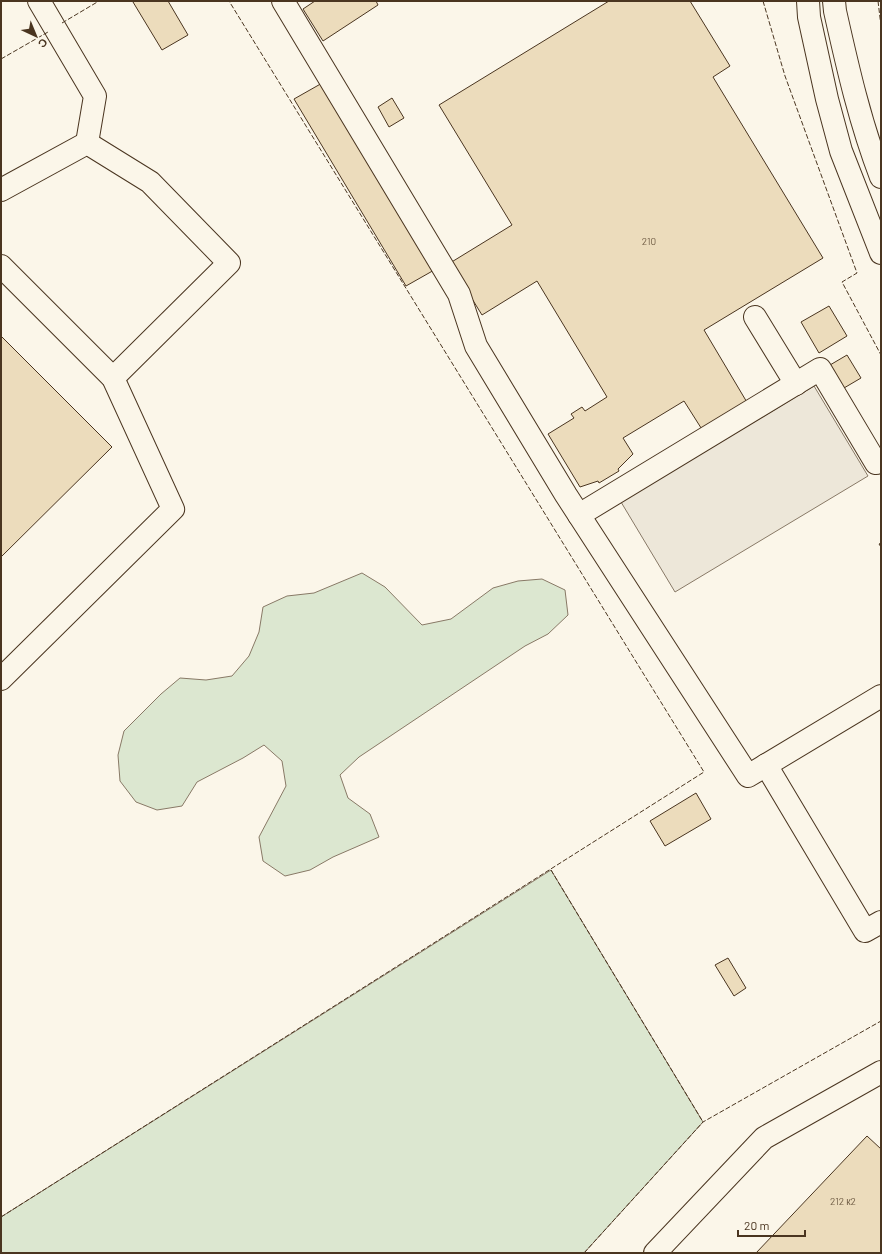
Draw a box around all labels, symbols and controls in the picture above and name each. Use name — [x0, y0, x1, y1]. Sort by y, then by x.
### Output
north arrow — [16, 16, 56, 56]
text: С — [36, 36, 51, 51]
house number: 210 — [642, 235, 656, 247]
house number: 212 к2 — [830, 1195, 856, 1207]
scale bar — [738, 1212, 805, 1238]
text: 20 m — [744, 1218, 770, 1232]

